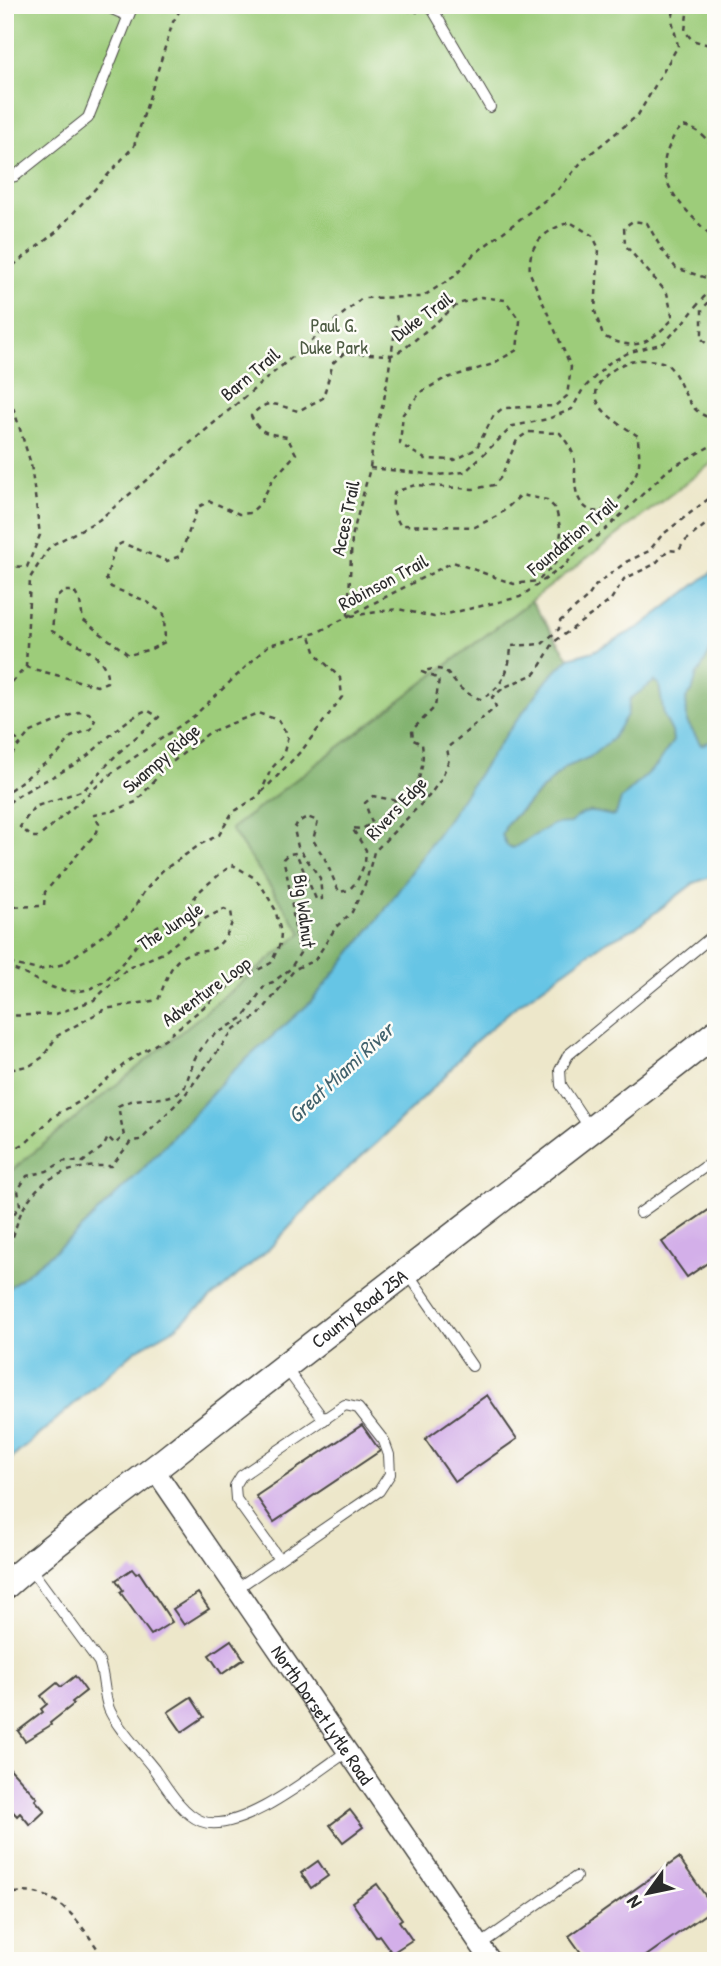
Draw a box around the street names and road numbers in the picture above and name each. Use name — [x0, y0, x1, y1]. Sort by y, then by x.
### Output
street label: Duke Trail — [386, 285, 458, 347]
street label: Barn Trail — [215, 341, 286, 407]
street label: Acces Trail — [324, 477, 366, 558]
street label: Foundation Trail — [521, 490, 623, 582]
street label: Robinson Trail — [334, 547, 433, 616]
street label: Swampy Ridge — [117, 717, 206, 799]
street label: Rivers Edge — [360, 770, 433, 846]
street label: Big Walnut — [288, 873, 322, 950]
street label: The Jungle — [132, 895, 208, 957]
street label: Adventure Loop — [156, 950, 256, 1032]
street label: County Road 25A — [306, 1263, 413, 1354]
street label: North Dorset Lytle Road — [265, 1640, 380, 1790]

